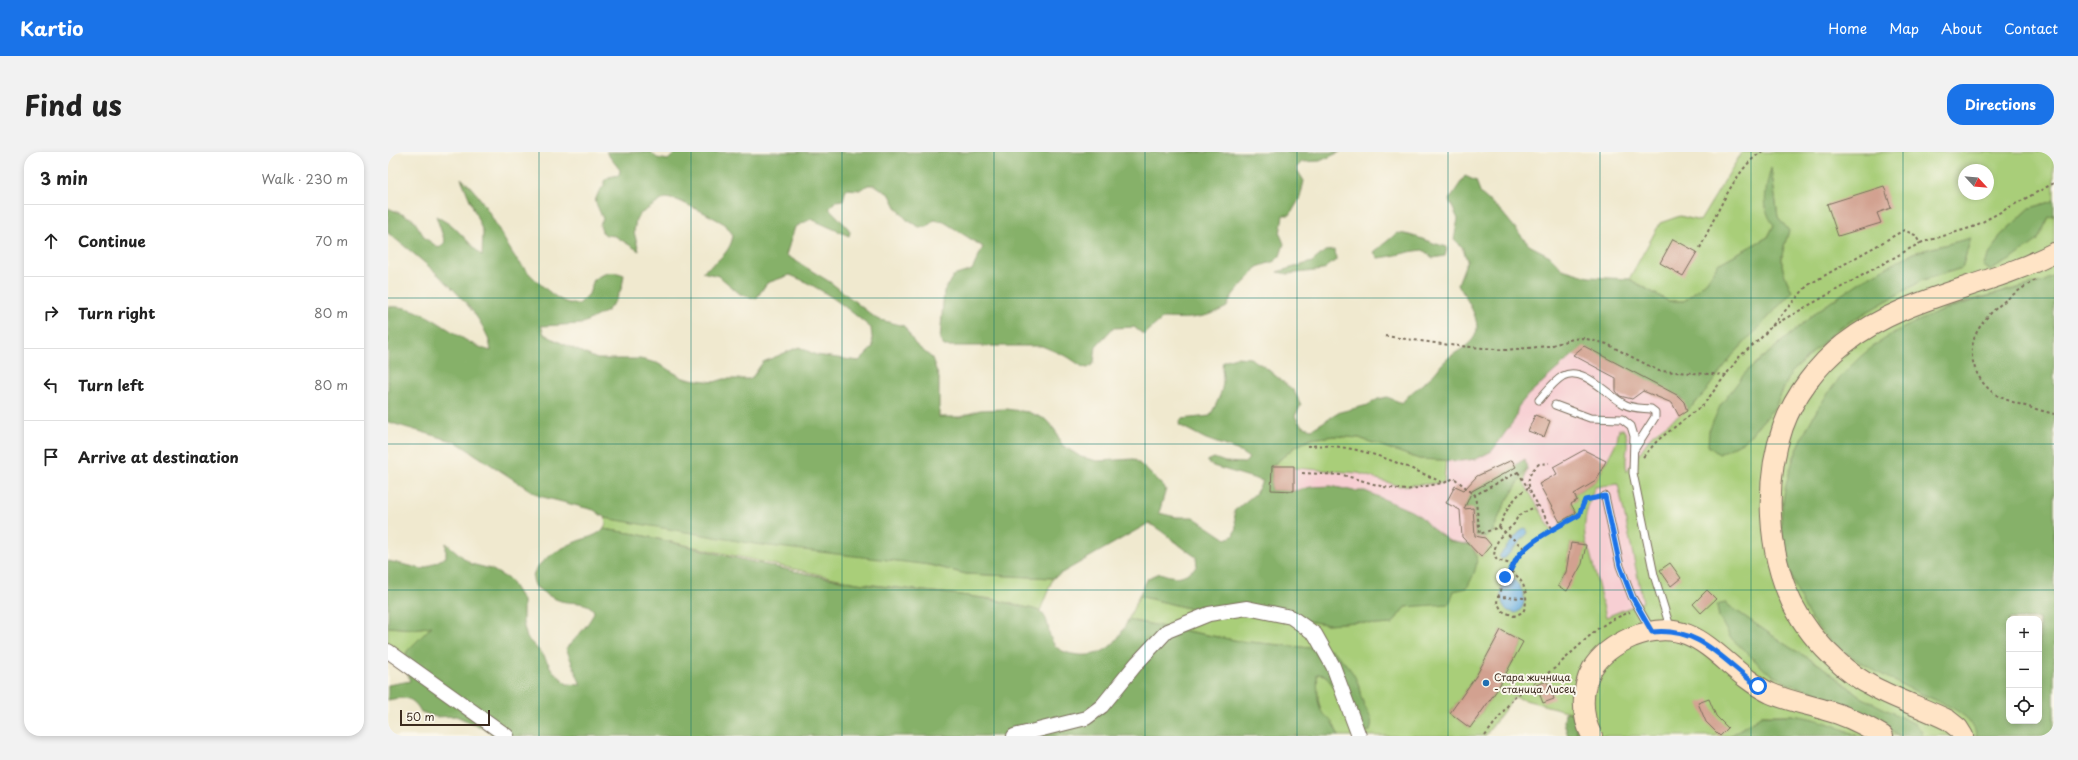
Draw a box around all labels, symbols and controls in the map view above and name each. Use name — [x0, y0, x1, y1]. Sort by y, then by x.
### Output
text: Kartio — [20, 14, 83, 42]
text: Home — [1828, 18, 1867, 39]
text: Map — [1889, 18, 1919, 39]
text: About — [1941, 18, 1982, 39]
text: Contact — [2004, 18, 2058, 39]
text: Find us — [24, 83, 122, 126]
button: Directions — [1947, 84, 2054, 125]
north arrow — [1958, 164, 1994, 200]
text: 3 min — [40, 165, 88, 191]
text: Walk · 230 m — [261, 169, 348, 188]
text: Continue — [78, 229, 146, 252]
icon: ahead — [40, 230, 62, 252]
text: 70 m — [315, 231, 348, 250]
text: Turn right — [78, 301, 155, 324]
icon: right — [40, 302, 62, 324]
text: 80 m — [314, 303, 348, 322]
text: Turn left — [78, 373, 144, 396]
icon: left — [40, 374, 62, 396]
text: 80 m — [314, 375, 348, 394]
text: Arrive at destination — [78, 445, 239, 468]
icon: arrive — [40, 446, 62, 468]
route end — [1496, 568, 1514, 586]
map controls — [2006, 616, 2042, 724]
button: + — [2006, 616, 2042, 652]
button: − — [2006, 652, 2042, 688]
place label: Стара жичница - станица Лисец — [1494, 669, 1576, 696]
route start — [1749, 677, 1767, 695]
marker: Стара жичница - станица Лисец — [1481, 678, 1491, 688]
button: locate — [2006, 688, 2042, 724]
scale bar — [400, 708, 490, 727]
text: 50 m — [406, 708, 435, 725]

